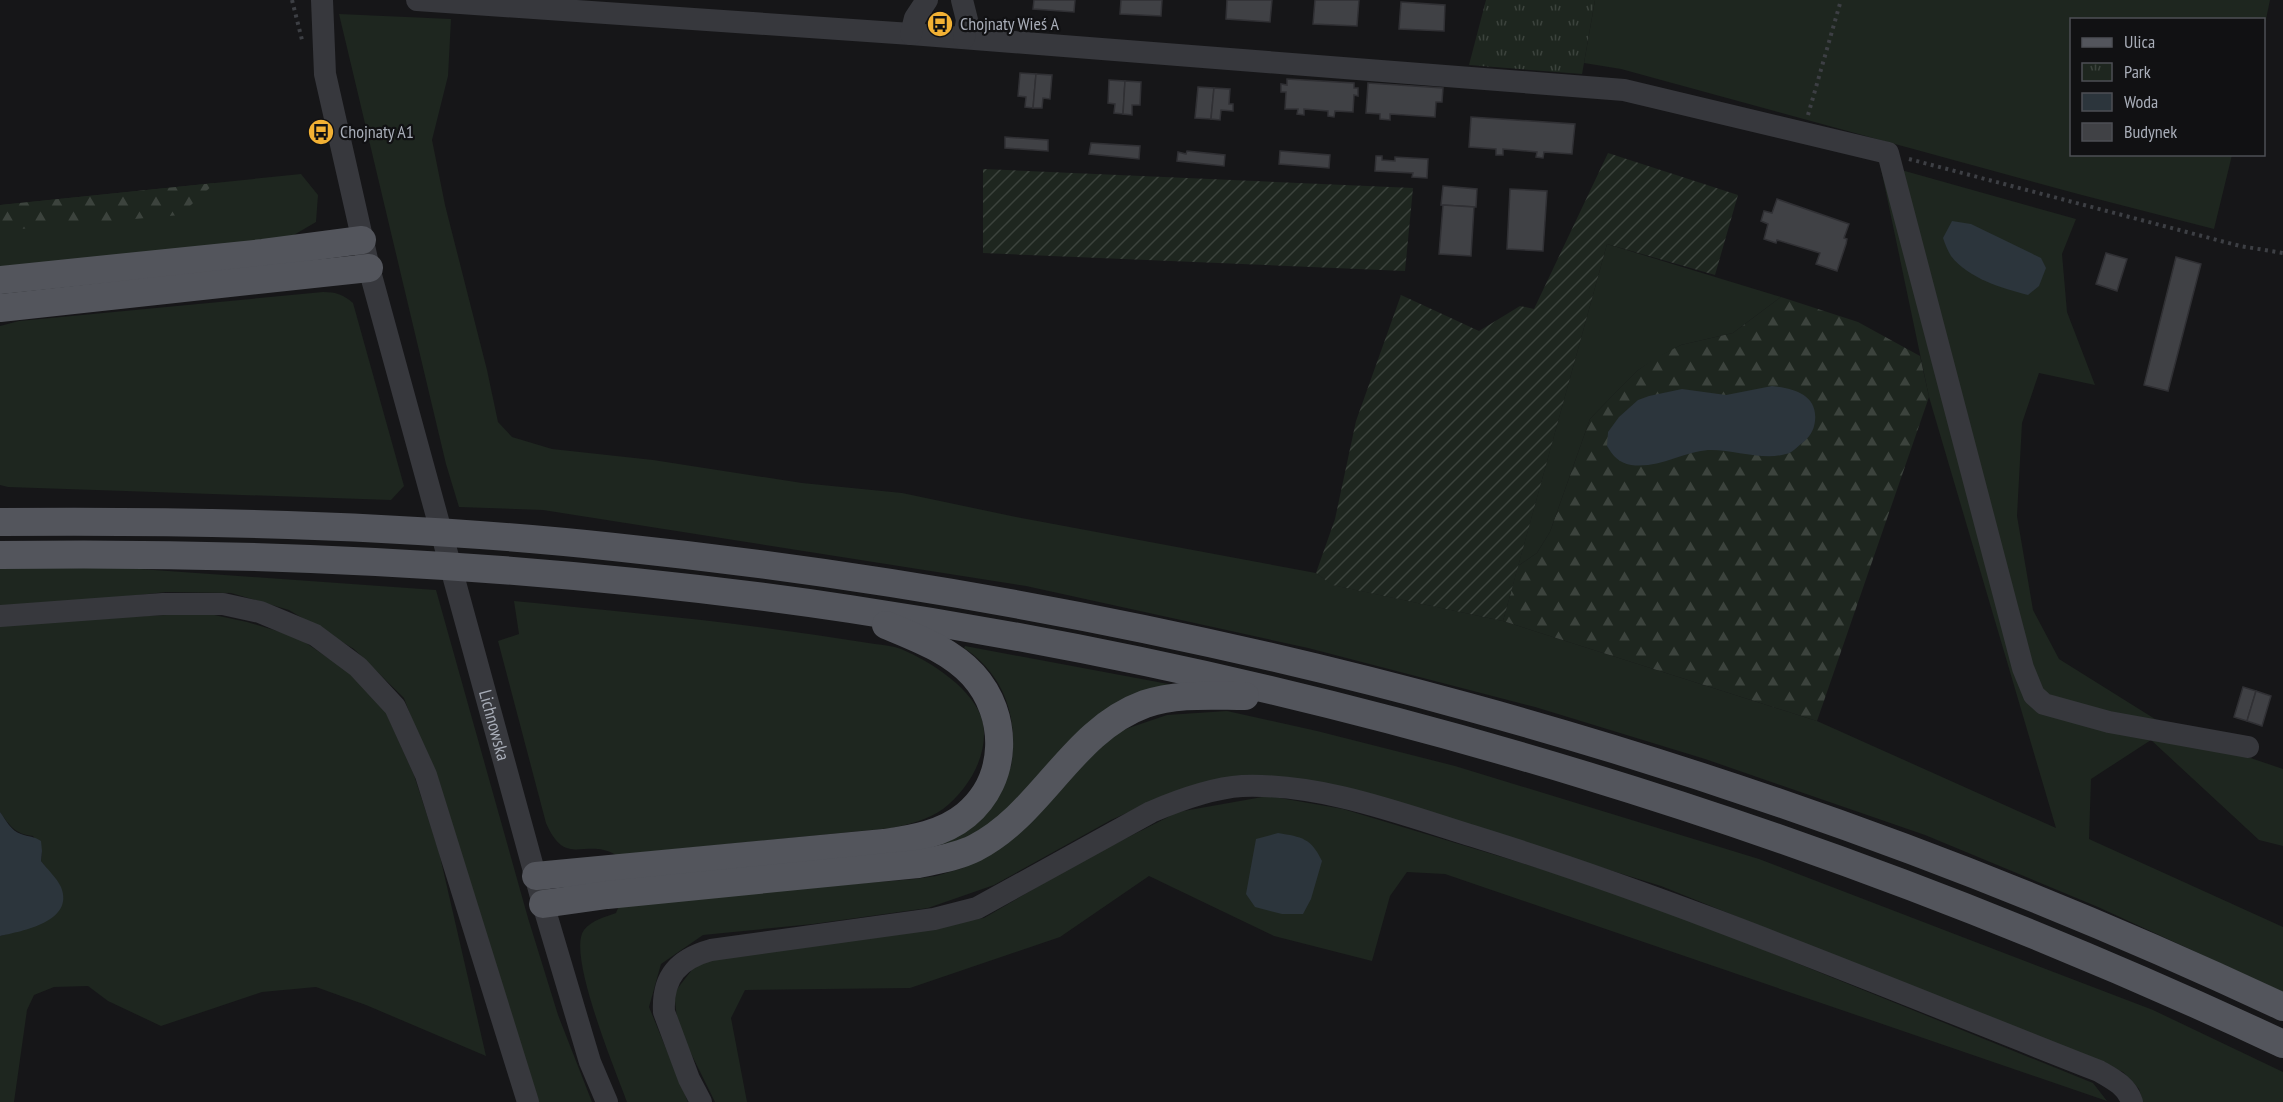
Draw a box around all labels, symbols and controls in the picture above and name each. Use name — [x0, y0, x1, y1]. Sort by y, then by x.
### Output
bus stop icon: Chojnaty Wieś A — [925, 9, 955, 39]
place label: Chojnaty Wieś A — [960, 12, 1059, 35]
legend — [2070, 18, 2265, 156]
text: Ulica — [2124, 30, 2155, 53]
text: Park — [2124, 60, 2151, 83]
text: Woda — [2124, 90, 2158, 113]
bus stop icon: Chojnaty A1 — [306, 117, 336, 147]
place label: Chojnaty A1 — [340, 120, 414, 143]
text: Budynek — [2124, 120, 2177, 143]
street label: Lichnowska — [474, 687, 515, 763]

